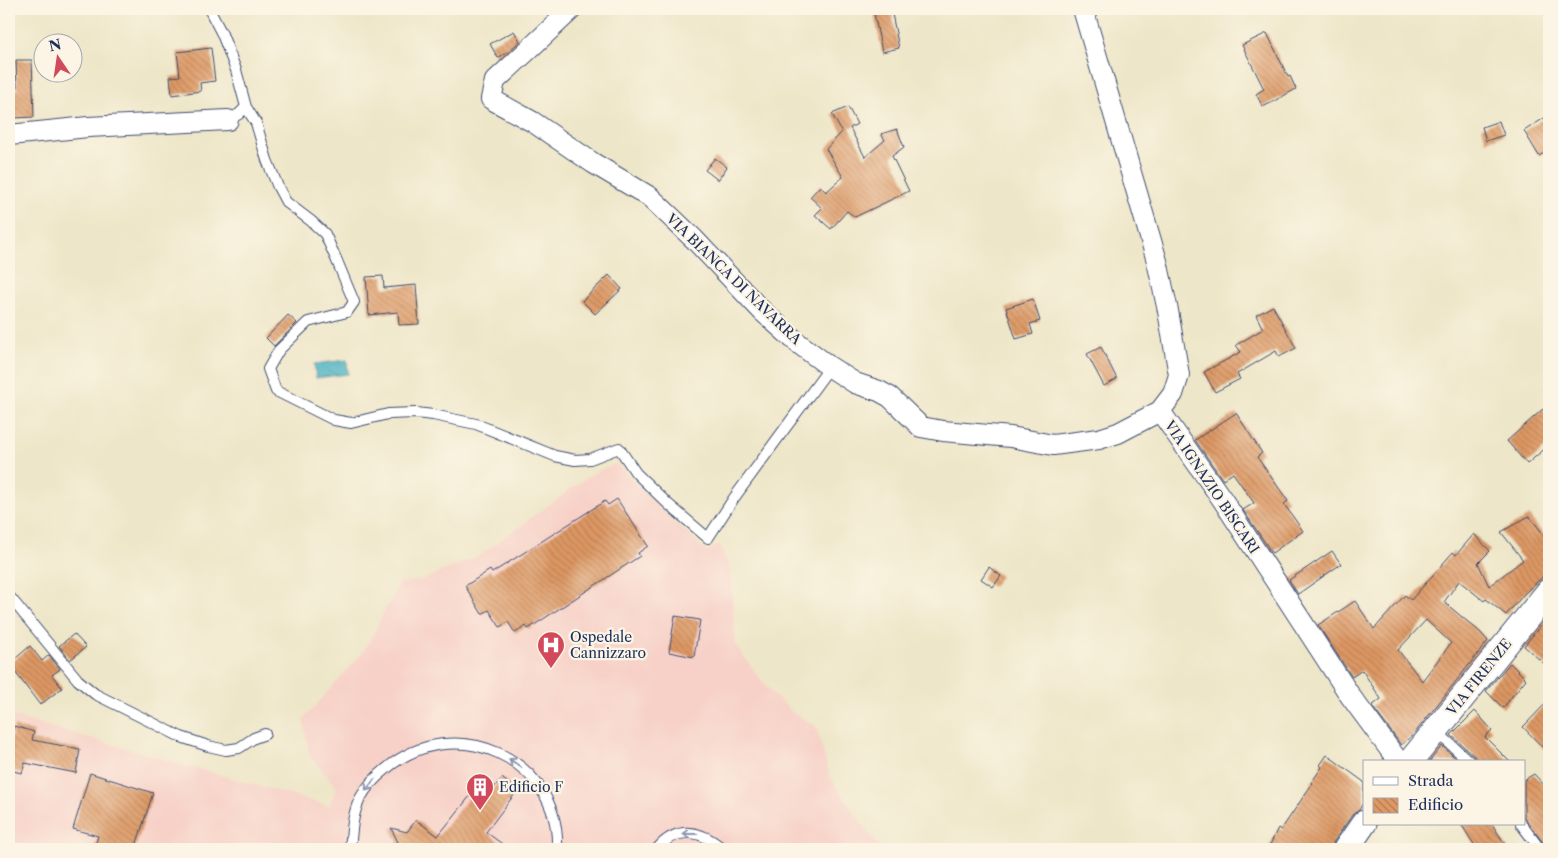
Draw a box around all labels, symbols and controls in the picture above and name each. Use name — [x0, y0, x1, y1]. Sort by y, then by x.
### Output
north arrow — [32, 32, 82, 82]
text: N — [47, 35, 63, 55]
street label: VIA BIANCA DI NAVARRA — [662, 209, 806, 349]
street label: VIA IGNAZIO BISCARI — [1160, 416, 1263, 557]
place label: Ospedale Cannizzaro — [570, 628, 646, 662]
hospital icon: Ospedale Cannizzaro — [536, 630, 566, 669]
street label: VIA FIRENZE — [1442, 635, 1516, 720]
one-way arrow — [508, 758, 522, 768]
legend — [1363, 760, 1526, 826]
text: Strada — [1408, 771, 1454, 790]
building icon: Edificio F — [465, 772, 495, 811]
one-way arrow — [364, 778, 375, 791]
place label: Edificio F — [499, 778, 563, 796]
text: Edificio — [1408, 795, 1463, 814]
one-way arrow — [682, 829, 698, 839]

